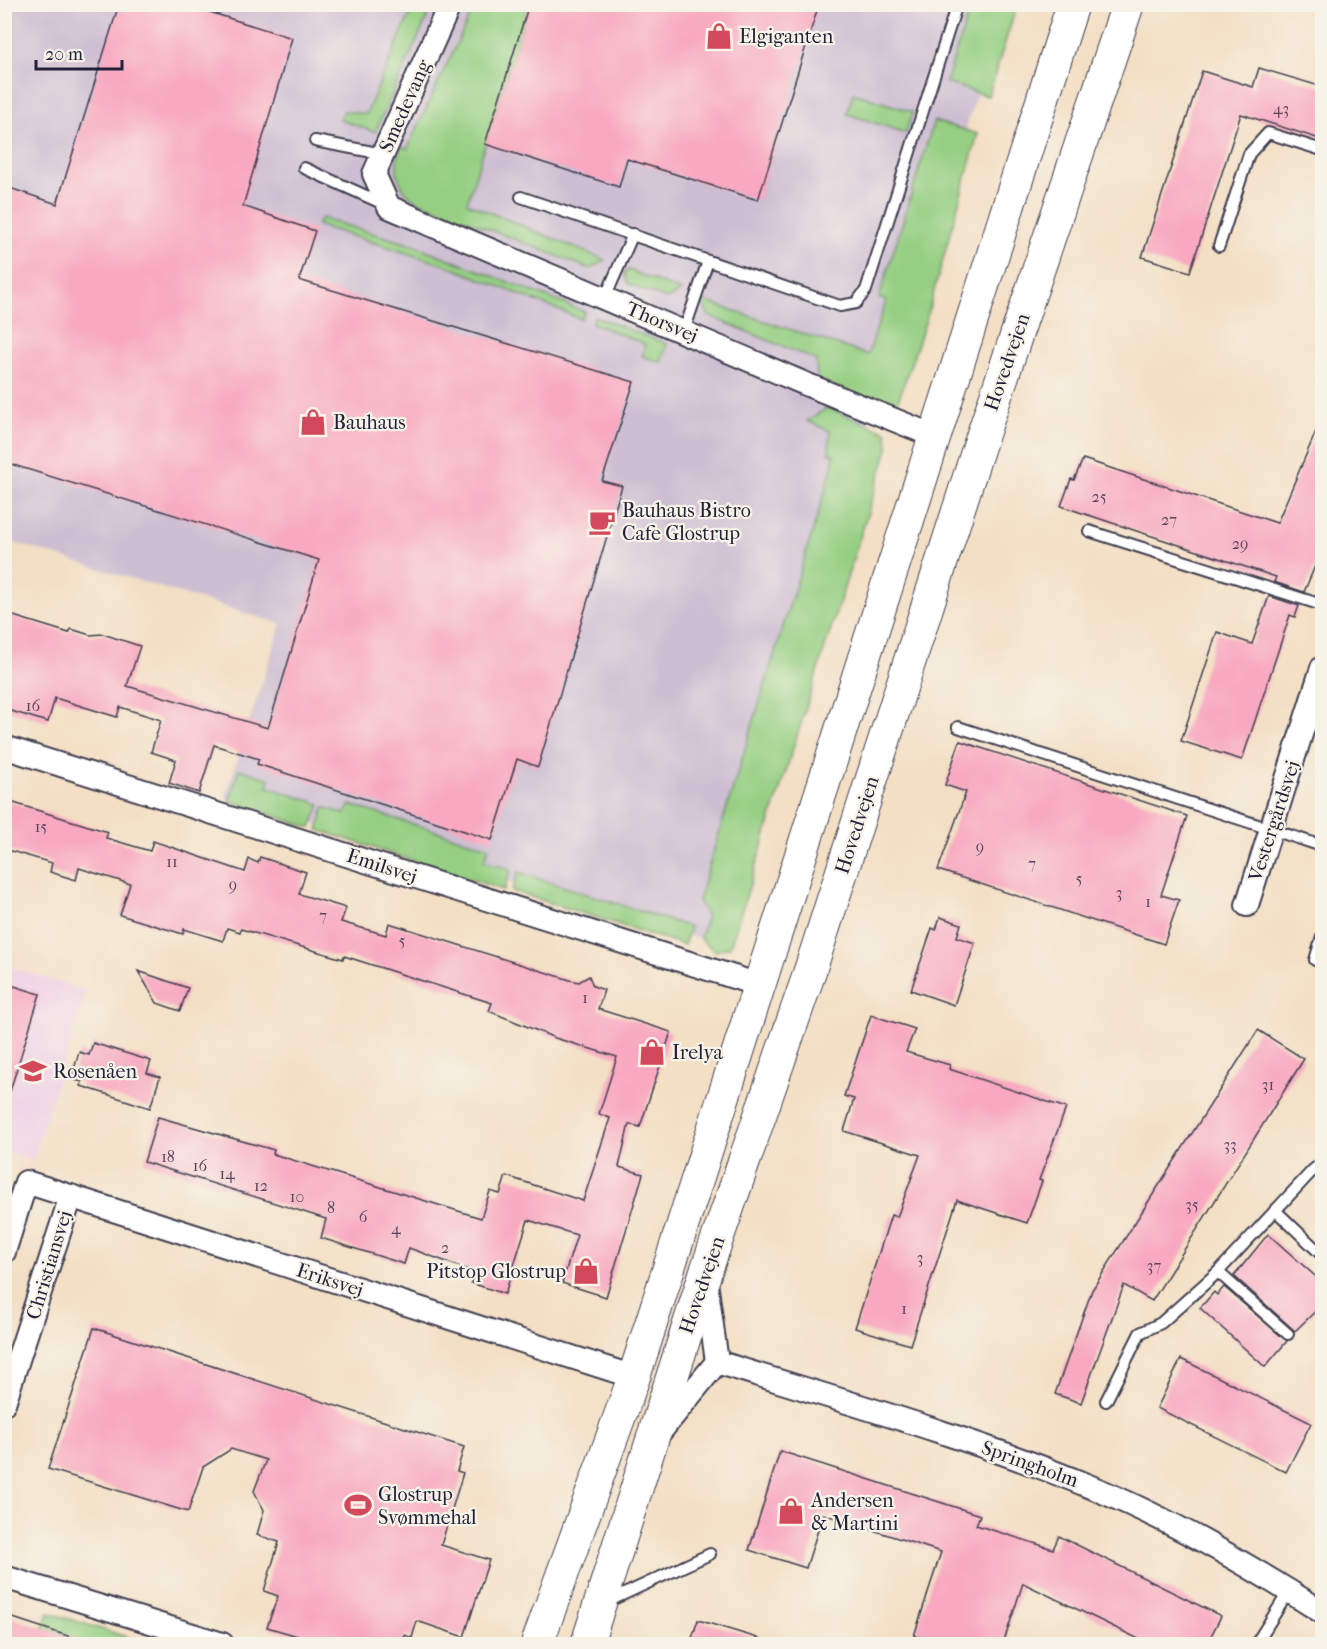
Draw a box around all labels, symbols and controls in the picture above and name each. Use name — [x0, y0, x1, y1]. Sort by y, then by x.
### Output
shop icon: Elgiganten — [704, 21, 734, 51]
place label: Elgiganten — [739, 25, 834, 48]
scale bar — [36, 33, 122, 71]
text: 20 m — [45, 44, 83, 65]
street label: Smedevang — [374, 56, 436, 156]
house number: 43 — [1273, 99, 1289, 118]
street label: Thorsvej — [623, 297, 701, 347]
street label: Hovedvejen — [980, 310, 1035, 414]
shop icon: Bauhaus — [298, 407, 328, 437]
place label: Bauhaus — [333, 411, 406, 434]
house number: 25 — [1091, 487, 1107, 506]
place label: Bauhaus Bistro Cafe Glostrup — [622, 499, 751, 545]
cafe icon: Bauhaus Bistro Cafe Glostrup — [587, 507, 617, 537]
house number: 27 — [1161, 510, 1177, 529]
house number: 29 — [1232, 534, 1248, 553]
house number: 16 — [26, 696, 40, 715]
street label: Vestergårdsvej — [1243, 758, 1304, 885]
street label: Hovedvejen — [830, 773, 884, 877]
house number: 15 — [35, 817, 47, 836]
house number: 9 — [976, 837, 984, 856]
street label: Emilsvej — [344, 844, 420, 888]
house number: 11 — [166, 852, 178, 871]
house number: 7 — [1028, 854, 1036, 873]
house number: 5 — [1076, 869, 1083, 888]
house number: 9 — [229, 875, 237, 894]
house number: 3 — [1116, 883, 1122, 902]
house number: 1 — [1145, 892, 1151, 911]
house number: 7 — [319, 906, 327, 925]
house number: 5 — [399, 931, 406, 950]
house number: 1 — [582, 988, 588, 1007]
shop icon: Irelya — [637, 1037, 667, 1067]
place label: Irelya — [672, 1041, 724, 1064]
school or university icon: Rosenåen — [18, 1056, 48, 1086]
place label: Rosenåen — [53, 1060, 137, 1083]
house number: 31 — [1262, 1075, 1274, 1094]
house number: 33 — [1223, 1135, 1237, 1154]
house number: 18 — [161, 1147, 175, 1166]
house number: 16 — [193, 1156, 207, 1175]
house number: 14 — [219, 1164, 235, 1183]
house number: 12 — [254, 1176, 268, 1195]
house number: 10 — [290, 1187, 304, 1206]
house number: 35 — [1185, 1195, 1199, 1214]
house number: 8 — [327, 1198, 335, 1217]
house number: 6 — [359, 1207, 368, 1226]
street label: Christiansvej — [22, 1208, 76, 1322]
house number: 4 — [391, 1219, 401, 1238]
street label: Hovedvejen — [675, 1233, 730, 1337]
house number: 2 — [441, 1238, 449, 1257]
house number: 3 — [917, 1248, 923, 1267]
shop icon: Pitstop Glostrup — [571, 1256, 601, 1286]
house number: 37 — [1147, 1256, 1161, 1275]
street label: Eriksvej — [294, 1258, 366, 1302]
place label: Pitstop Glostrup — [426, 1260, 566, 1283]
house number: 1 — [901, 1299, 907, 1318]
street label: Springholm — [979, 1436, 1082, 1492]
place label: Glostrup Svømmehal — [378, 1483, 477, 1529]
place label: Andersen & Martini — [810, 1489, 899, 1535]
sports icon: Glostrup Svømmehal — [343, 1490, 373, 1520]
shop icon: Andersen & Martini — [776, 1496, 806, 1526]

